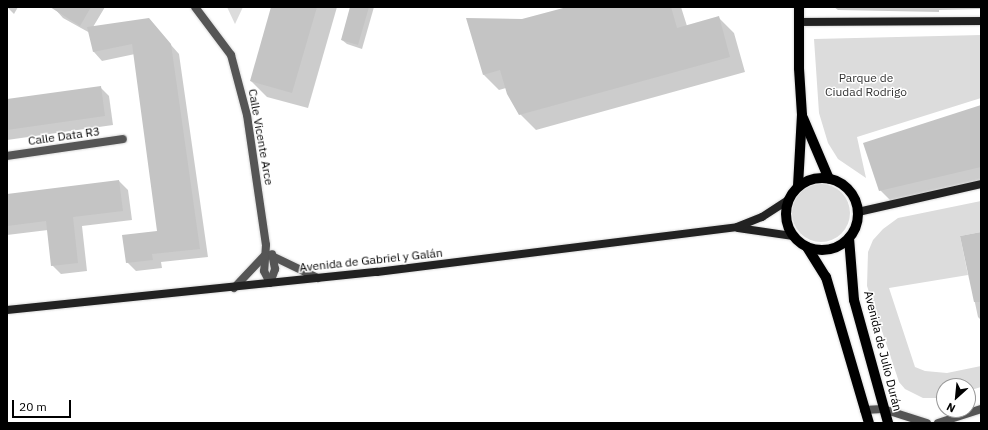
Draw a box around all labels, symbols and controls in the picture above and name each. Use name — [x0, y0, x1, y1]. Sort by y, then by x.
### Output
park label: Parque de Ciudad Rodrigo — [825, 71, 907, 99]
street label: Calle Vicente Arce — [245, 88, 277, 186]
street label: Calle Data R3 — [27, 124, 101, 148]
street label: Avenida de Gabriel y Galán — [299, 245, 443, 275]
street label: Avenida de Julio Durán — [861, 289, 905, 413]
north arrow — [936, 378, 976, 418]
scale bar — [14, 392, 73, 418]
text: 20 m — [19, 399, 47, 414]
text: N — [944, 400, 958, 416]

